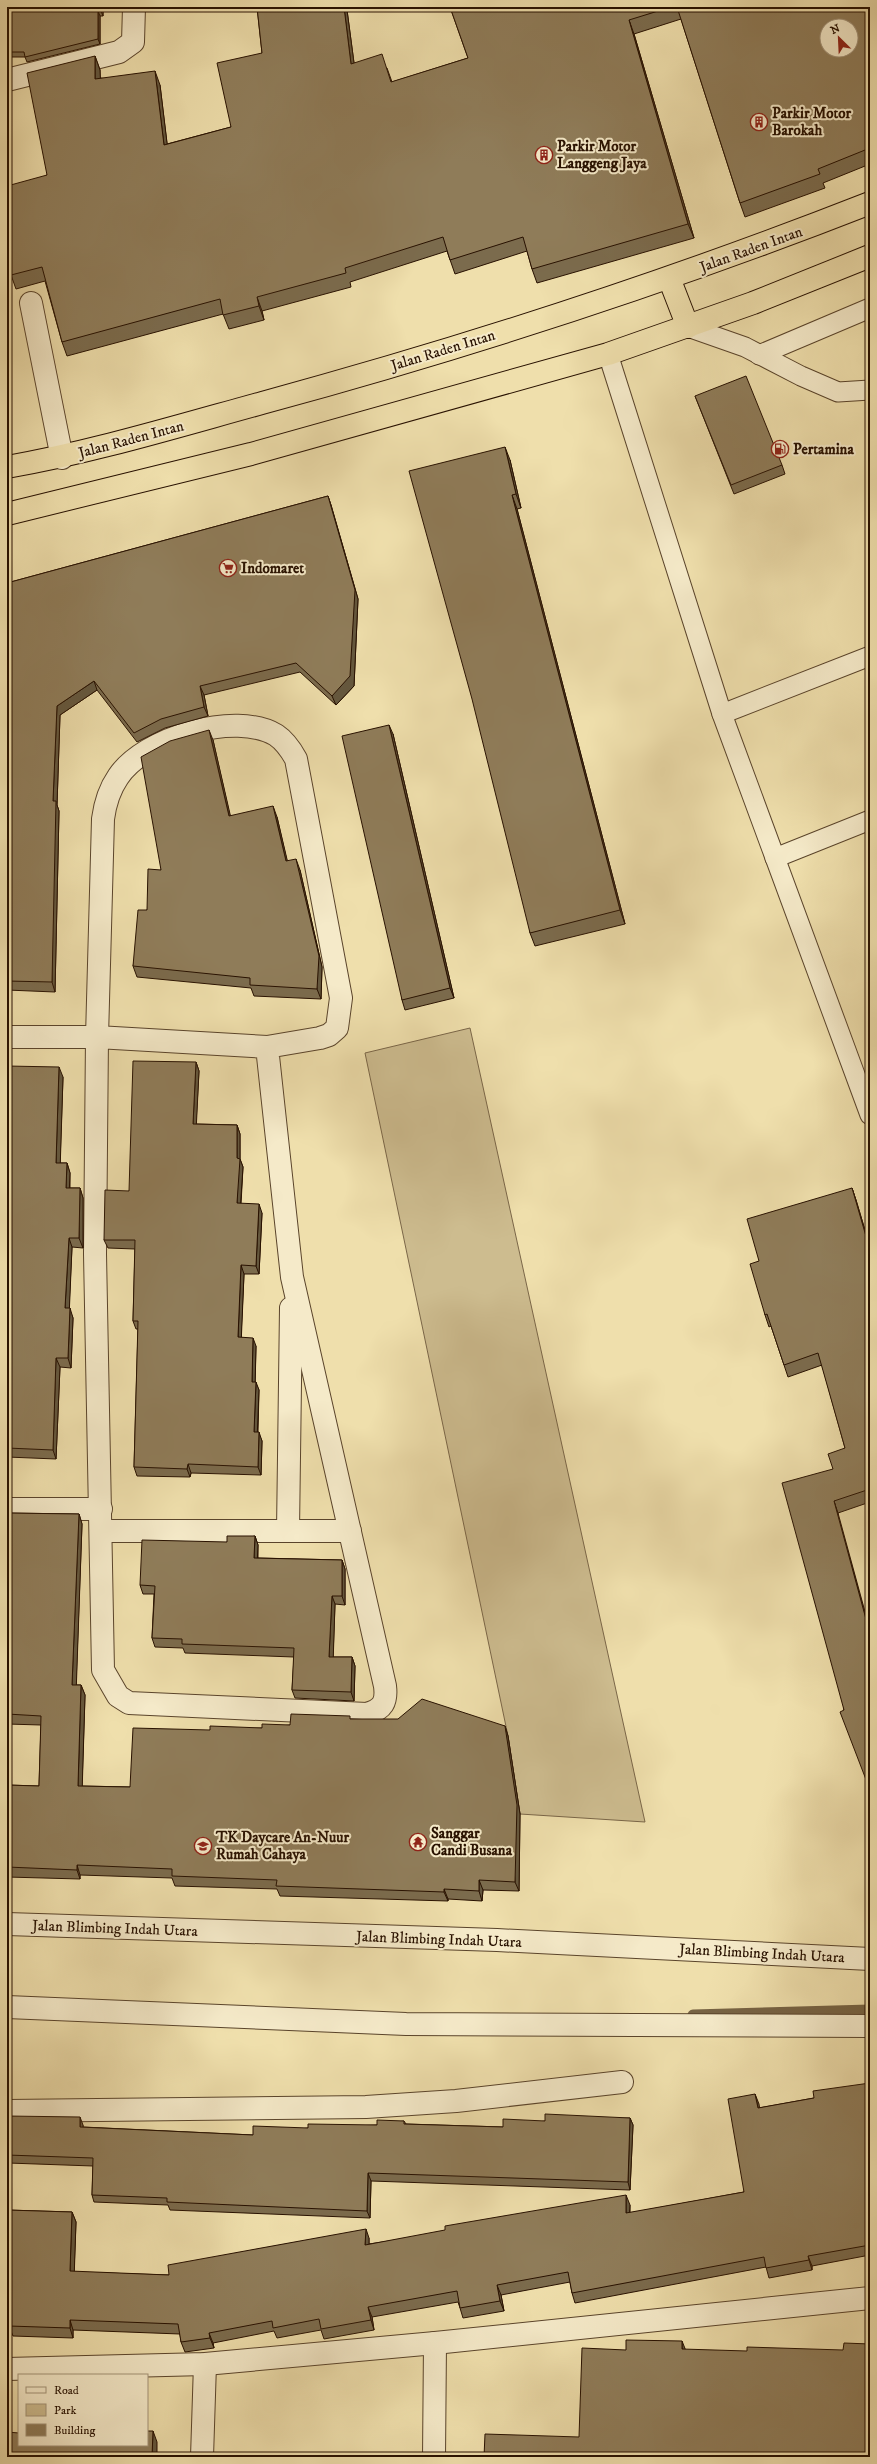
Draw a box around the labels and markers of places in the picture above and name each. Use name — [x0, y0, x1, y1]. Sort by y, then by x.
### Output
place label: Parkir Motor Barokah — [772, 104, 852, 140]
building icon: Parkir Motor Barokah — [749, 112, 769, 132]
place label: Parkir Motor Langgeng Jaya — [557, 137, 647, 173]
building icon: Parkir Motor Langgeng Jaya — [534, 145, 554, 165]
fuel station icon: Pertamina — [770, 439, 790, 459]
place label: Pertamina — [793, 440, 854, 459]
supermarket icon: Indomaret — [218, 558, 238, 578]
place label: Indomaret — [241, 559, 304, 578]
place label: Sanggar Candi Busana — [431, 1824, 513, 1860]
place label: TK Daycare An-Nuur Rumah Cahaya — [215, 1828, 349, 1864]
temple icon: Sanggar Candi Busana — [408, 1832, 428, 1852]
school or university icon: TK Daycare An-Nuur Rumah Cahaya — [193, 1836, 213, 1856]

